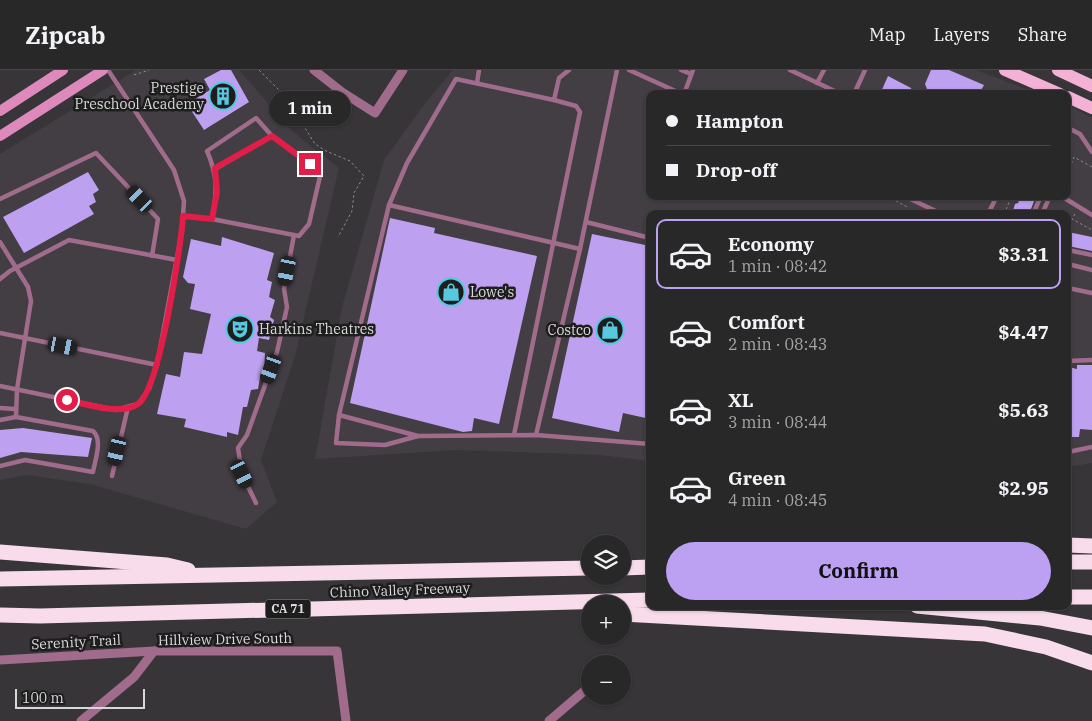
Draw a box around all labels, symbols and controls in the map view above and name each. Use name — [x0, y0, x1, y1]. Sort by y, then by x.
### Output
text: Zipcab — [25, 19, 106, 51]
text: Map — [869, 23, 906, 46]
text: Layers — [934, 23, 990, 46]
text: Share — [1018, 23, 1067, 46]
place label: Prestige Preschool Academy — [75, 79, 205, 113]
building icon: Prestige Preschool Academy — [208, 81, 238, 111]
callout: 1 min — [269, 92, 351, 126]
text: 1 min — [288, 98, 332, 118]
text: Hampton — [696, 109, 783, 133]
route end — [299, 153, 321, 175]
text: Drop-off — [696, 158, 777, 182]
car — [124, 183, 155, 215]
icon: car — [668, 232, 713, 277]
text: Economy — [728, 232, 814, 256]
text: $3.31 — [998, 242, 1049, 266]
car — [276, 255, 297, 287]
text: 1 min · 08:42 — [728, 256, 827, 276]
shop icon: Lowe's — [436, 277, 466, 307]
place label: Lowe's — [470, 283, 514, 301]
icon: car — [668, 310, 713, 355]
text: Comfort — [728, 310, 805, 334]
theatre icon: Harkins Theatres — [225, 314, 255, 344]
shop icon: Costco — [595, 315, 625, 345]
place label: Harkins Theatres — [259, 320, 374, 338]
text: $4.47 — [998, 320, 1049, 344]
place label: Costco — [548, 321, 591, 339]
text: 2 min · 08:43 — [728, 334, 827, 354]
car — [46, 336, 79, 356]
car — [258, 352, 283, 386]
icon: car — [668, 388, 713, 433]
text: XL — [728, 388, 754, 412]
route start — [56, 389, 78, 411]
text: $5.63 — [998, 398, 1049, 422]
text: 3 min · 08:44 — [728, 412, 827, 432]
car — [106, 435, 127, 467]
car — [228, 457, 255, 491]
icon: car — [668, 466, 713, 511]
text: Green — [728, 466, 786, 490]
text: $2.95 — [998, 476, 1049, 500]
text: 4 min · 08:45 — [728, 490, 827, 510]
map controls — [581, 535, 631, 705]
button: layers — [581, 535, 631, 585]
button: Confirm — [666, 542, 1051, 600]
street label: Chino Valley Freeway — [330, 579, 471, 601]
button: + — [581, 595, 631, 645]
road number: CA 71 — [266, 600, 310, 618]
street label: Hillview Drive South — [158, 629, 293, 649]
street label: Serenity Trail — [31, 631, 121, 653]
button: − — [581, 655, 631, 705]
scale bar — [15, 686, 145, 709]
text: 100 m — [22, 689, 64, 707]

